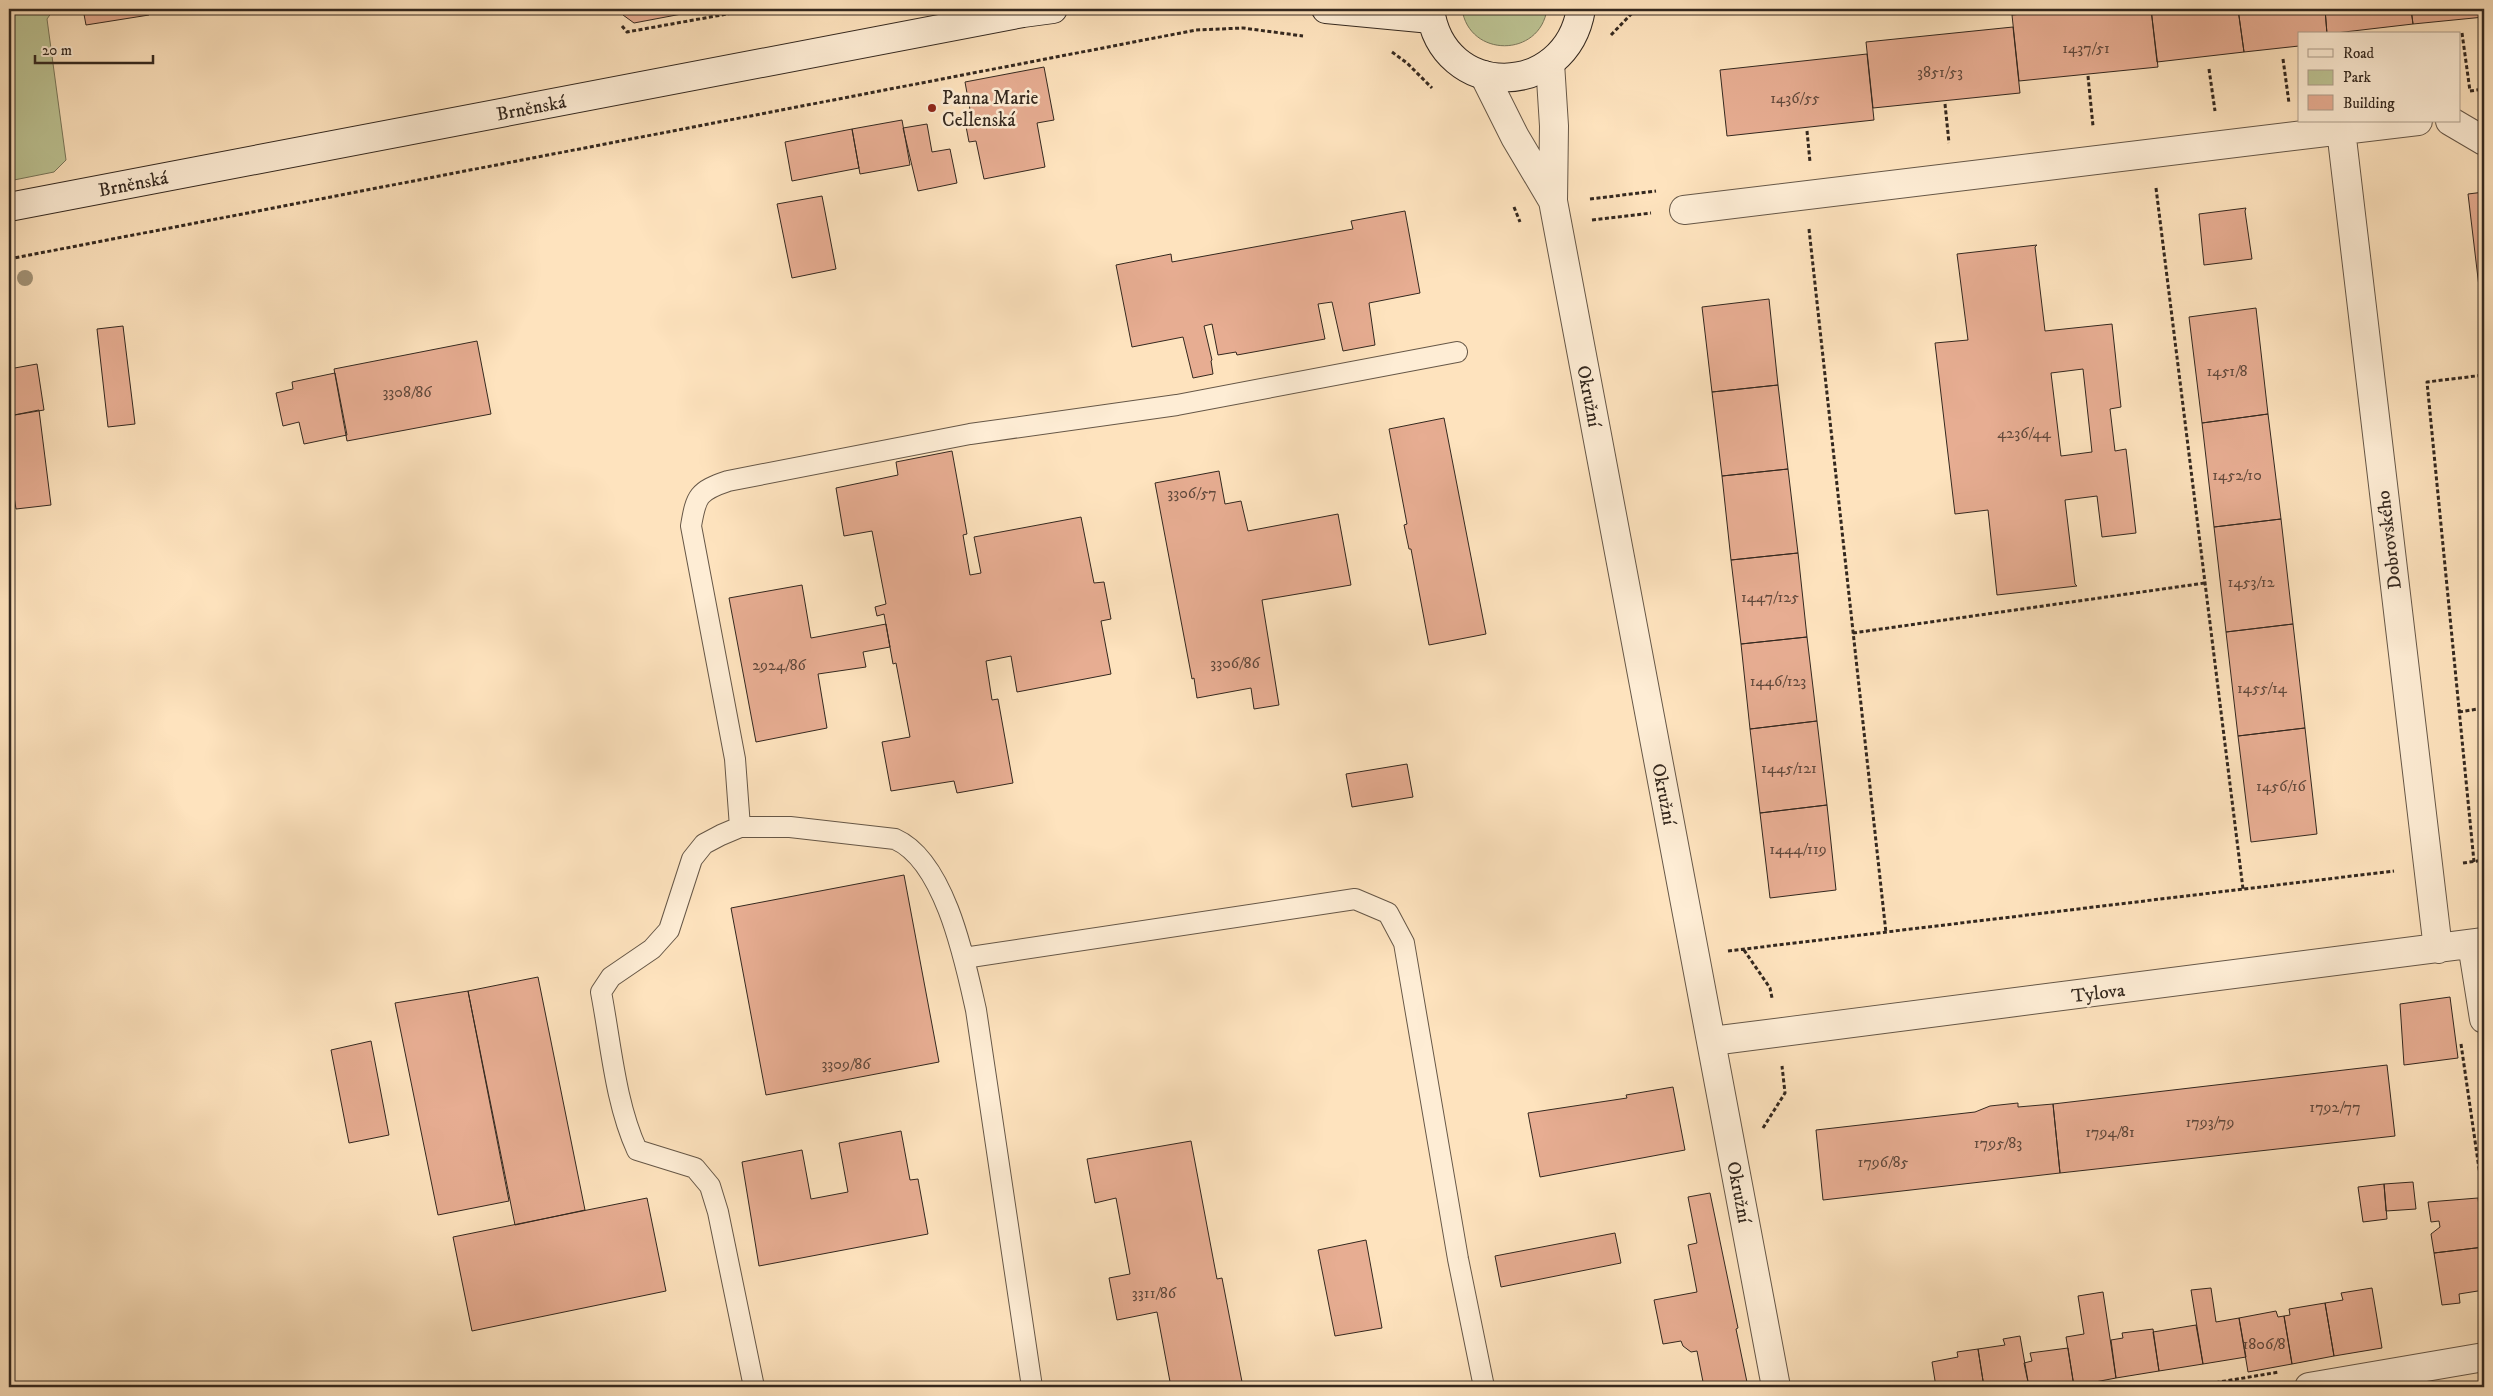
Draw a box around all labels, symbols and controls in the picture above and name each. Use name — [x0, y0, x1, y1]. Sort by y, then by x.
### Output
scale bar — [35, 32, 152, 64]
legend — [2298, 32, 2460, 122]
house number: 1437/51 — [2062, 38, 2110, 58]
text: 20 m — [42, 41, 72, 60]
text: Road — [2343, 44, 2375, 63]
house number: 3851/53 — [1917, 62, 1963, 82]
text: Park — [2343, 68, 2372, 87]
place label: Panna Marie Cellenská — [942, 87, 1039, 132]
house number: 1436/55 — [1770, 88, 1820, 108]
street label: Brněnská — [494, 90, 568, 126]
text: Building — [2343, 94, 2395, 113]
marker: Panna Marie Cellenská — [926, 102, 938, 114]
street label: Brněnská — [96, 166, 170, 202]
house number: 1451/8 — [2206, 361, 2248, 381]
street label: Okružní — [1571, 364, 1606, 430]
house number: 3308/86 — [382, 382, 432, 402]
house number: 4236/44 — [1997, 423, 2052, 443]
house number: 1452/10 — [2212, 465, 2262, 485]
house number: 3306/57 — [1167, 483, 1217, 503]
street label: Dobrovského — [2372, 489, 2407, 591]
house number: 1453/12 — [2228, 572, 2275, 592]
house number: 1447/125 — [1741, 587, 1799, 607]
house number: 3306/86 — [1210, 653, 1260, 673]
house number: 2924/86 — [752, 655, 806, 675]
house number: 1446/123 — [1750, 671, 1806, 691]
house number: 1455/14 — [2237, 678, 2288, 698]
house number: 1445/121 — [1761, 758, 1817, 778]
street label: Okružní — [1646, 762, 1681, 828]
house number: 1456/16 — [2256, 776, 2307, 796]
house number: 1444/119 — [1769, 839, 1827, 859]
street label: Tylova — [2070, 979, 2126, 1008]
house number: 3309/86 — [821, 1054, 871, 1074]
house number: 1792/77 — [2309, 1097, 2361, 1117]
house number: 1793/79 — [2185, 1112, 2235, 1132]
house number: 1794/81 — [2085, 1122, 2135, 1142]
house number: 1795/83 — [1974, 1133, 2022, 1153]
house number: 1796/85 — [1858, 1152, 1909, 1172]
street label: Okružní — [1721, 1160, 1756, 1226]
house number: 3311/86 — [1132, 1283, 1177, 1303]
house number: 1806/8 — [2242, 1334, 2286, 1354]

